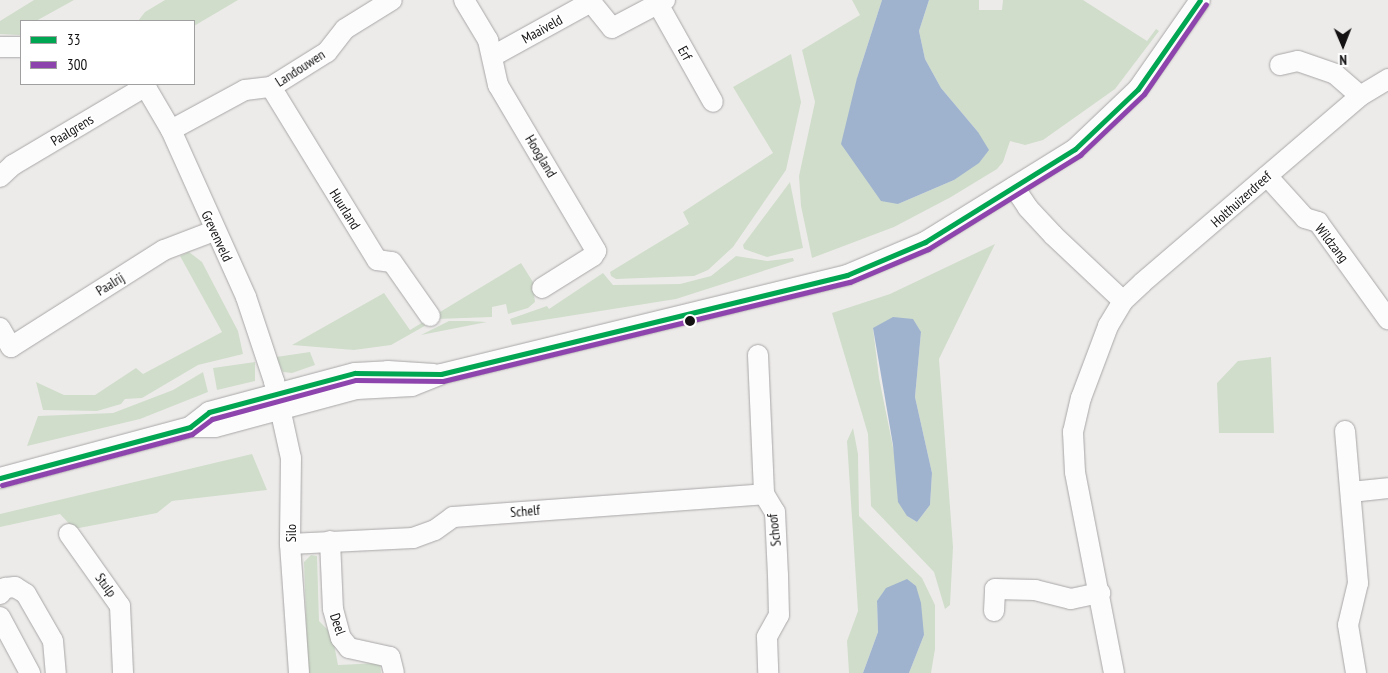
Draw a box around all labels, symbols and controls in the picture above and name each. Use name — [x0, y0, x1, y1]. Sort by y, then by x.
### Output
street label: Maaiveld — [519, 11, 565, 47]
legend — [20, 20, 195, 85]
north arrow — [1318, 20, 1368, 70]
text: 33 — [67, 30, 81, 49]
street label: Erf — [674, 43, 696, 63]
street label: Landouwen — [272, 46, 328, 90]
text: N — [1339, 51, 1347, 69]
text: 300 — [67, 55, 87, 74]
street label: Paalgrens — [48, 111, 96, 149]
street label: Hoogland — [522, 132, 560, 180]
street label: Holthuizerdreef — [1207, 168, 1275, 230]
street label: Huurland — [326, 186, 364, 232]
street label: Grevenveld — [198, 208, 236, 264]
street label: Wildzang — [1312, 220, 1352, 266]
street label: Paalrij — [93, 269, 127, 299]
unlabelled marker — [685, 316, 695, 326]
street label: Schelf — [509, 501, 541, 521]
street label: Schoof — [764, 513, 784, 547]
street label: Silo — [283, 524, 299, 542]
street label: Stulp — [92, 570, 120, 600]
street label: Deel — [326, 611, 350, 637]

